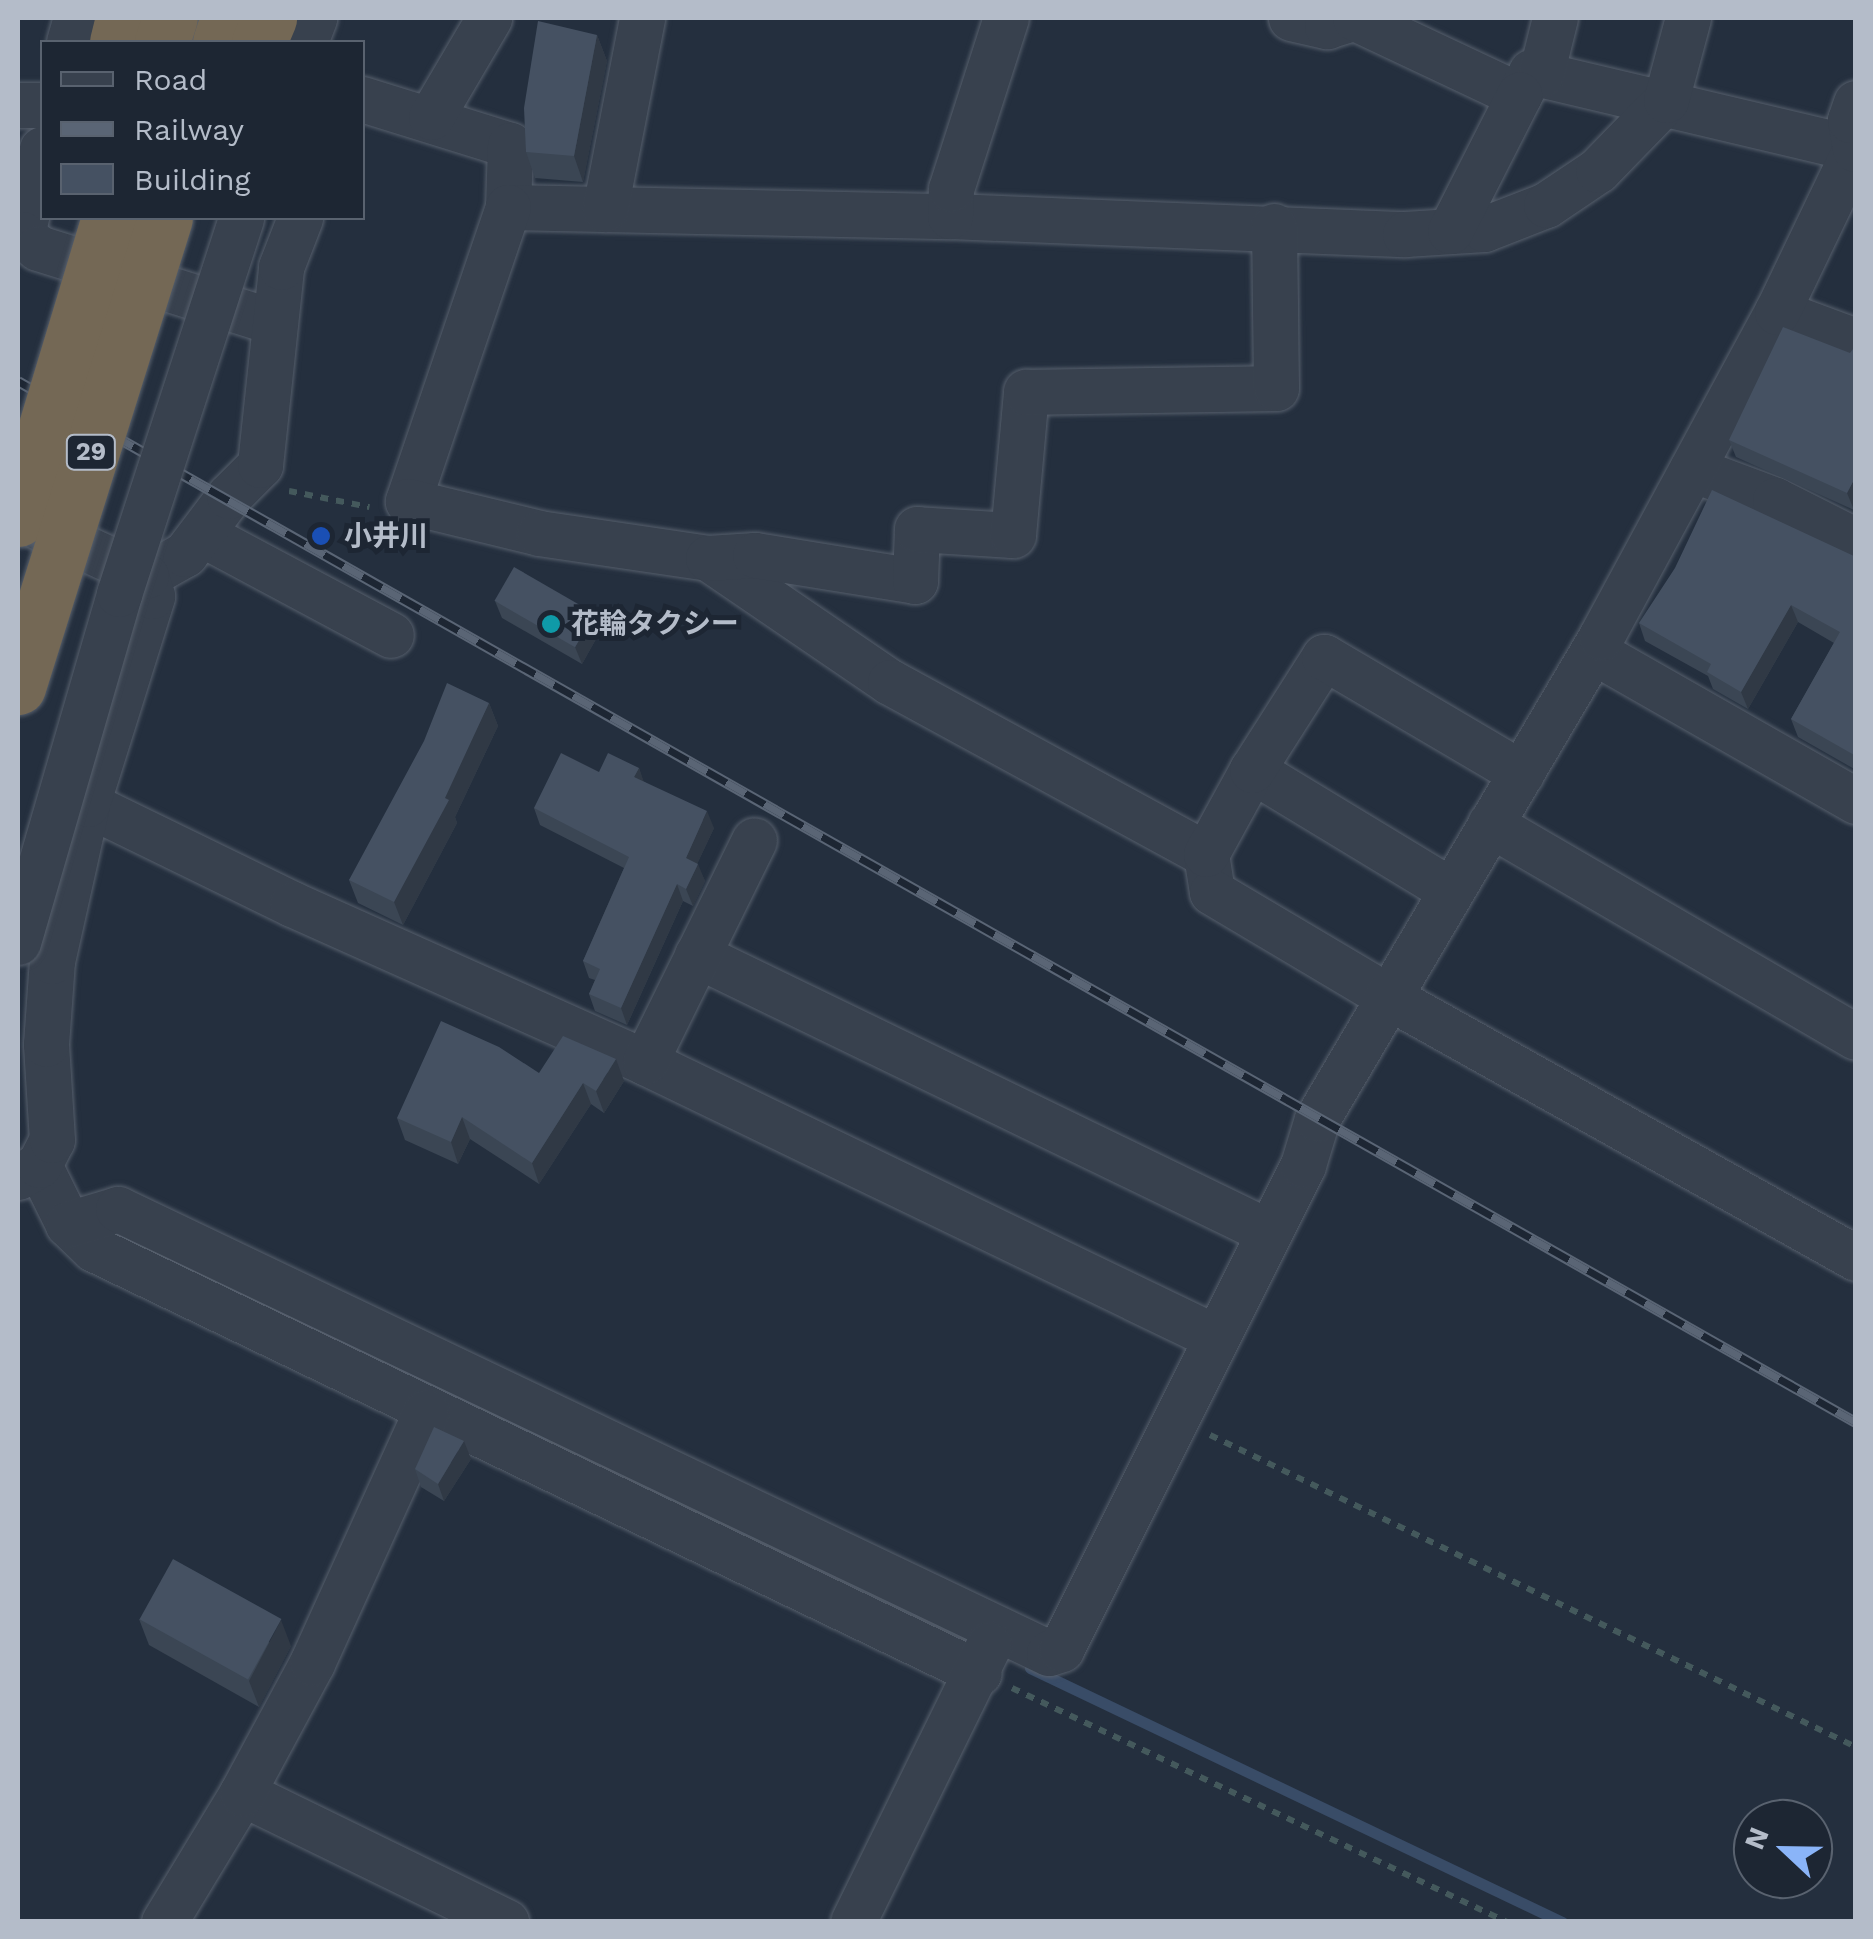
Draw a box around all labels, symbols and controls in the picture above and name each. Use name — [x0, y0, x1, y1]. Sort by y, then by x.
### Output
legend — [40, 40, 365, 220]
text: Road — [134, 62, 207, 97]
text: Railway — [134, 112, 244, 147]
text: Building — [134, 162, 251, 197]
road number: 29 — [64, 432, 118, 472]
place label: 小井川 — [344, 519, 428, 553]
marker: 小井川 — [308, 523, 334, 549]
place label: 花輪タクシー — [571, 607, 739, 641]
marker: 花輪タクシー — [540, 613, 562, 635]
north arrow — [1733, 1799, 1833, 1899]
text: N — [1737, 1823, 1776, 1854]

